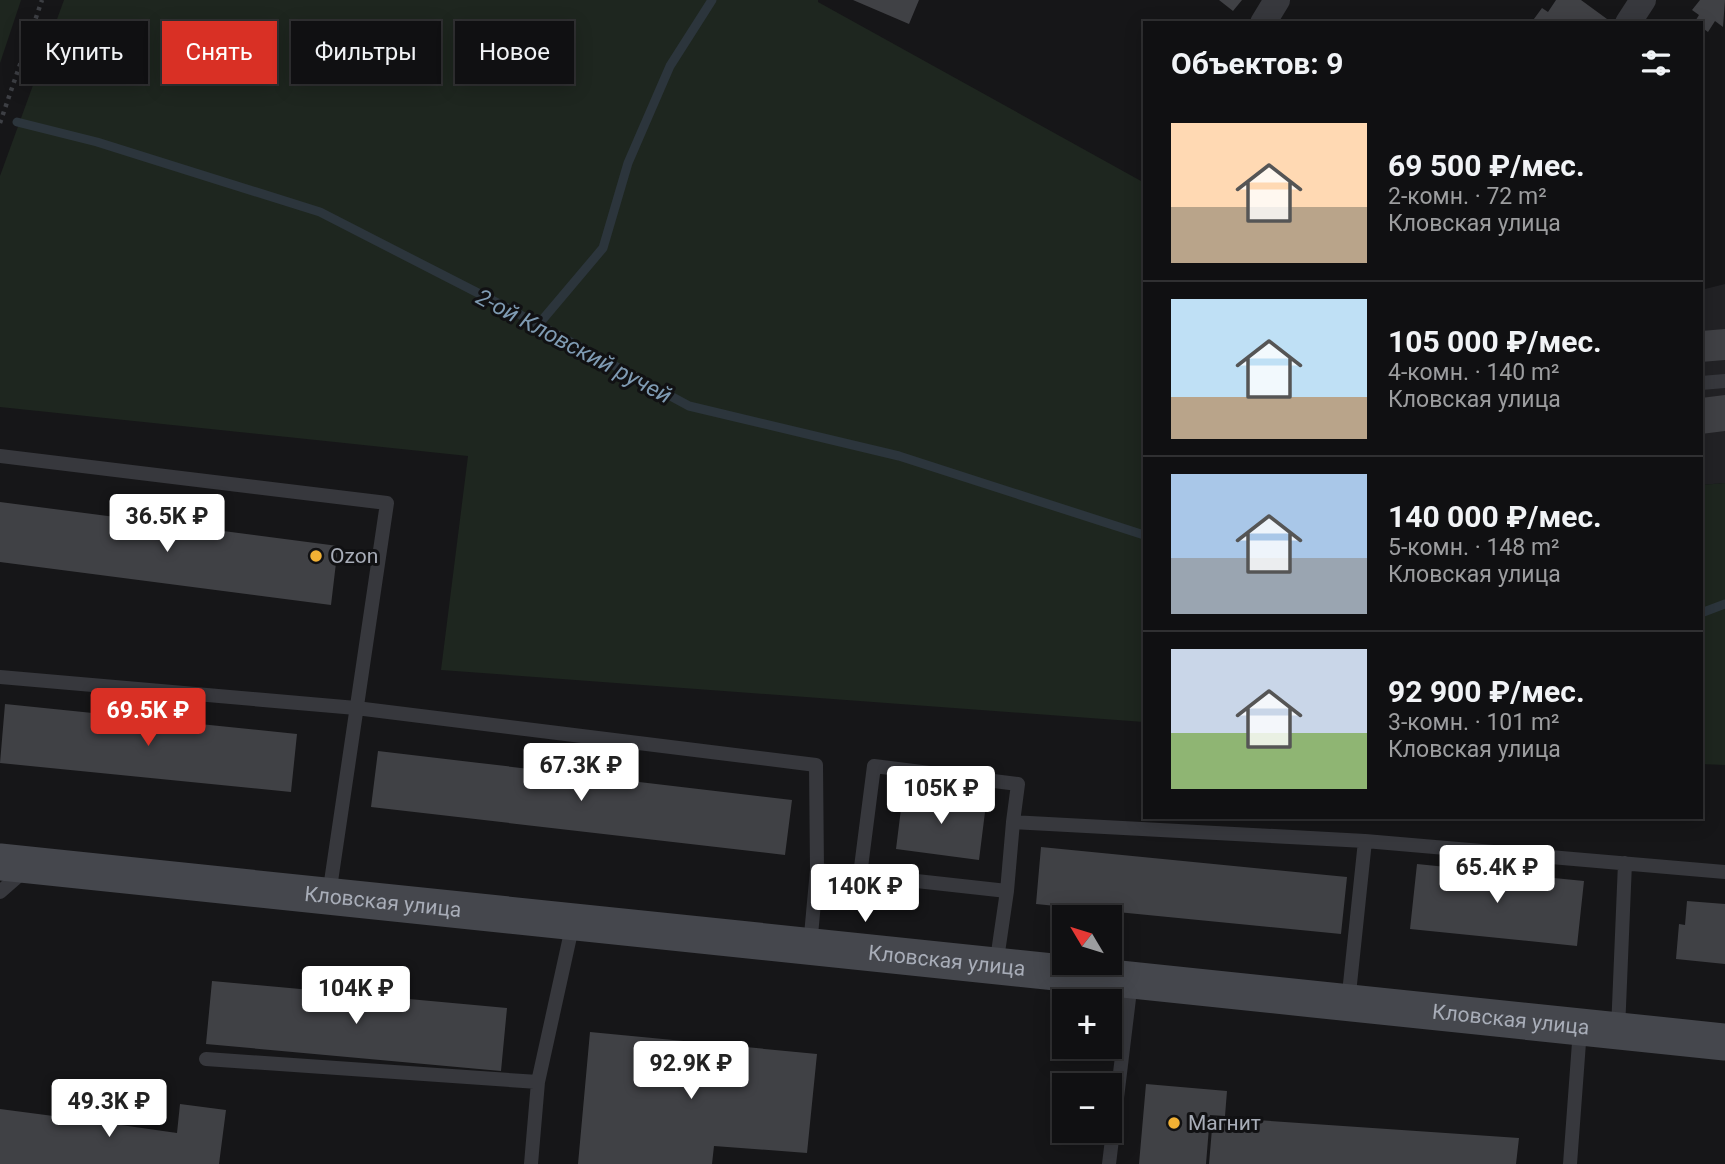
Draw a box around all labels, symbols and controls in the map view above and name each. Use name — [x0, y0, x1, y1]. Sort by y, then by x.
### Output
chip: Купить — [21, 21, 148, 84]
chip: Снять — [162, 21, 277, 84]
chip: Фильтры — [291, 21, 441, 84]
chip: Новое — [455, 21, 574, 84]
icon: filters — [1637, 44, 1675, 82]
text: Объектов: 9 — [1171, 46, 1343, 81]
text: 69 500 ₽/мес. — [1388, 148, 1585, 183]
icon: home — [1227, 151, 1311, 235]
text: 2-комн. · 72 m² — [1388, 183, 1547, 210]
text: Кловская улица — [1388, 210, 1561, 237]
water label: 2-ой Кловский ручей — [471, 283, 676, 410]
text: 105 000 ₽/мес. — [1388, 324, 1602, 359]
icon: home — [1227, 327, 1311, 411]
text: 4-комн. · 140 m² — [1388, 359, 1560, 386]
text: Кловская улица — [1388, 386, 1561, 413]
pin: 36.5K ₽ — [102, 494, 232, 554]
text: 140 000 ₽/мес. — [1388, 499, 1602, 534]
icon: home — [1227, 502, 1311, 586]
text: 36.5K ₽ — [126, 503, 208, 530]
text: 5-комн. · 148 m² — [1388, 534, 1560, 561]
place label: Ozon — [330, 544, 378, 568]
marker: Ozon — [308, 548, 324, 564]
text: Кловская улица — [1388, 561, 1561, 588]
text: 92 900 ₽/мес. — [1388, 674, 1585, 709]
icon: home — [1227, 677, 1311, 761]
pin: 69.5K ₽ — [83, 688, 213, 748]
text: 69.5K ₽ — [107, 697, 189, 724]
text: 3-комн. · 101 m² — [1388, 709, 1560, 736]
text: Кловская улица — [1388, 736, 1561, 763]
pin: 67.3K ₽ — [516, 744, 646, 803]
text: 67.3K ₽ — [540, 752, 622, 779]
pin: 105K ₽ — [884, 766, 998, 826]
text: 105K ₽ — [903, 775, 979, 802]
pin: 65.4K ₽ — [1432, 846, 1562, 905]
text: 65.4K ₽ — [1456, 854, 1538, 881]
pin: 140K ₽ — [808, 864, 922, 924]
text: 140K ₽ — [827, 873, 903, 900]
street label: Кловская улица — [303, 882, 463, 922]
north arrow — [1052, 905, 1122, 975]
map controls — [1052, 905, 1122, 1143]
street label: Кловская улица — [867, 941, 1027, 981]
pin: 104K ₽ — [299, 967, 413, 1026]
text: 104K ₽ — [318, 975, 394, 1002]
button: + — [1052, 989, 1122, 1059]
street label: Кловская улица — [1431, 1000, 1591, 1040]
pin: 92.9K ₽ — [626, 1042, 756, 1101]
text: 92.9K ₽ — [650, 1050, 732, 1077]
button: − — [1052, 1073, 1122, 1143]
pin: 49.3K ₽ — [44, 1080, 174, 1139]
text: 49.3K ₽ — [68, 1088, 150, 1115]
place label: Магнит — [1188, 1111, 1261, 1135]
marker: Магнит — [1166, 1115, 1182, 1131]

